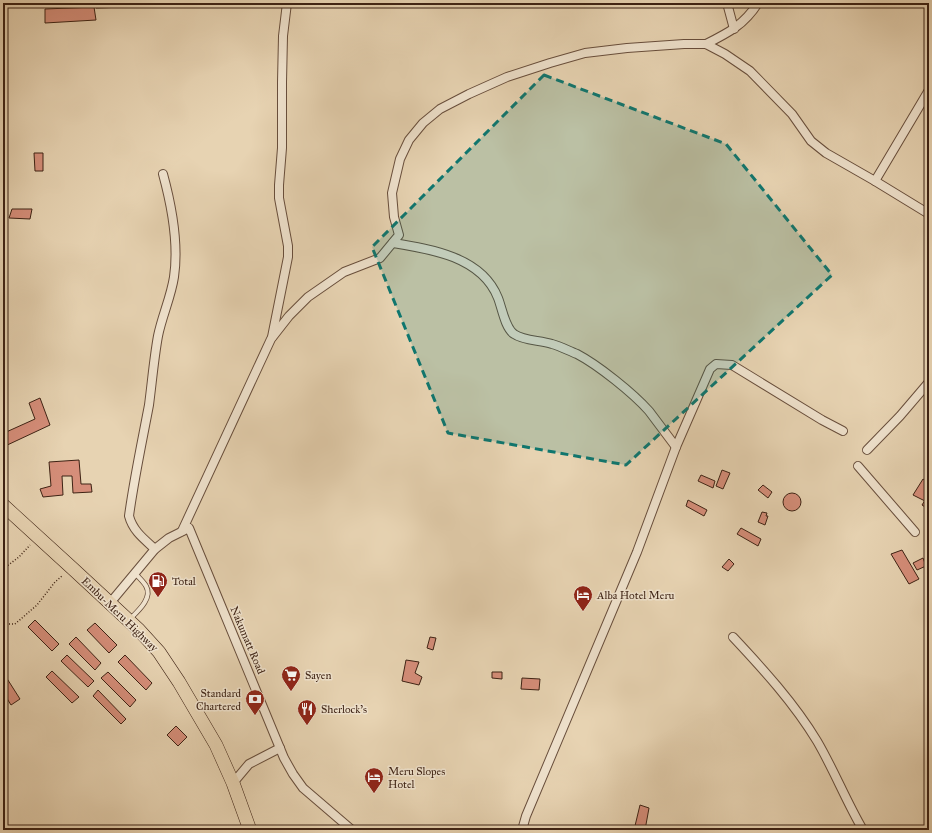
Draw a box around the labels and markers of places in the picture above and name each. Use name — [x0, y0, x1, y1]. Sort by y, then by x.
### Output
fuel station icon: Total — [147, 570, 169, 598]
place label: Total — [172, 575, 196, 588]
hotel icon: Alba Hotel Meru — [572, 584, 594, 612]
place label: Alba Hotel Meru — [596, 589, 675, 602]
supermarket icon: Sayen — [280, 664, 302, 692]
place label: Sayen — [305, 669, 331, 682]
place label: Standard Chartered — [196, 687, 241, 713]
bank icon: Standard Chartered — [244, 688, 266, 716]
restaurant icon: Sherlock's — [296, 698, 318, 726]
place label: Sherlock's — [321, 703, 367, 716]
place label: Meru Slopes Hotel — [388, 765, 445, 791]
hotel icon: Meru Slopes Hotel — [363, 766, 385, 794]

